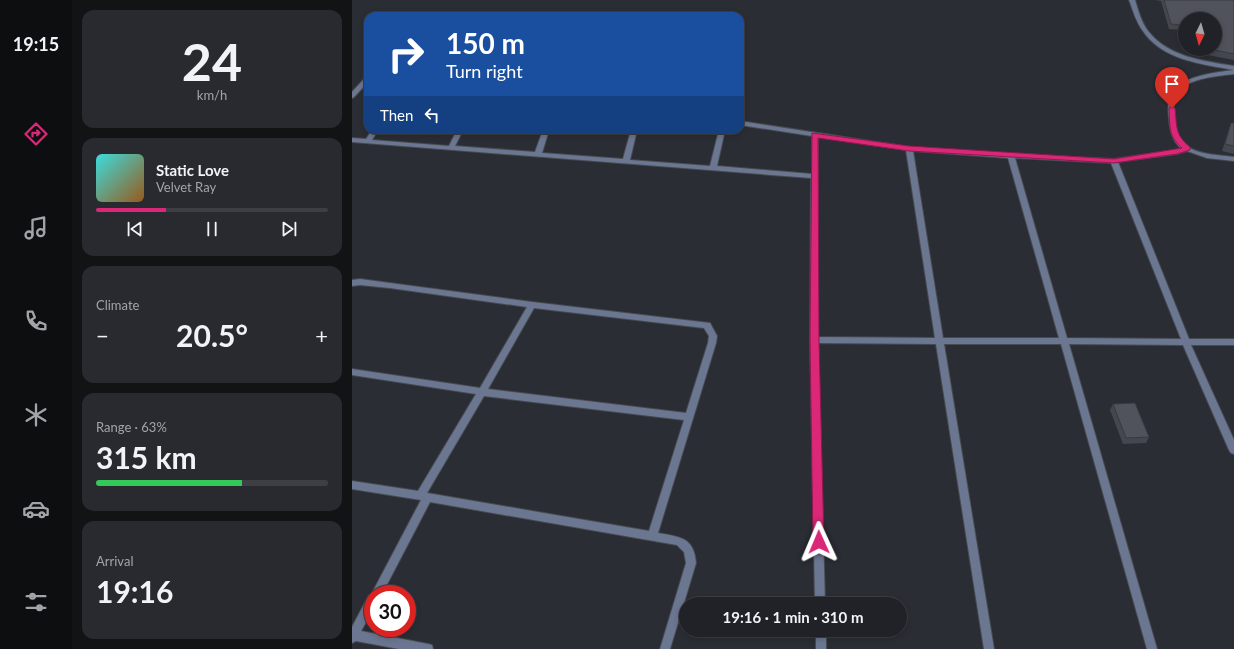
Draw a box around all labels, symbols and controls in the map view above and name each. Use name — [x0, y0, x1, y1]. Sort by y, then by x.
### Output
north arrow — [1178, 12, 1222, 56]
map controls — [1178, 12, 1222, 56]
text: 150 m — [446, 26, 525, 60]
icon: right — [380, 28, 432, 80]
text: 24 — [182, 30, 242, 92]
text: 19:15 — [13, 33, 59, 55]
text: Turn right — [446, 60, 523, 82]
pin — [1155, 67, 1189, 108]
icon: arrive — [1161, 73, 1183, 95]
text: km/h — [197, 87, 227, 103]
icon: left — [421, 104, 443, 126]
text: Then — [380, 106, 413, 124]
icon: directions — [22, 120, 50, 148]
text: Static Love — [156, 161, 229, 179]
text: Velvet Ray — [156, 179, 216, 195]
icon: music — [22, 214, 50, 242]
icon: previous — [124, 218, 146, 240]
icon: pause — [201, 218, 223, 240]
icon: next — [278, 218, 300, 240]
text: Climate — [96, 297, 139, 313]
icon: phone — [22, 307, 50, 335]
text: 20.5° — [176, 317, 248, 353]
text: − — [96, 322, 109, 349]
text: + — [315, 322, 328, 349]
icon: climate — [22, 401, 50, 429]
text: Range · 63% — [96, 419, 167, 435]
text: 315 km — [96, 439, 197, 475]
icon: car — [22, 495, 50, 523]
position arrow — [798, 521, 840, 563]
text: Arrival — [96, 553, 133, 569]
text: 19:16 — [96, 573, 173, 609]
speed limit sign: 30 — [364, 585, 416, 637]
icon: filters — [22, 588, 50, 616]
text: 19:16 · 1 min · 310 m — [723, 608, 863, 626]

